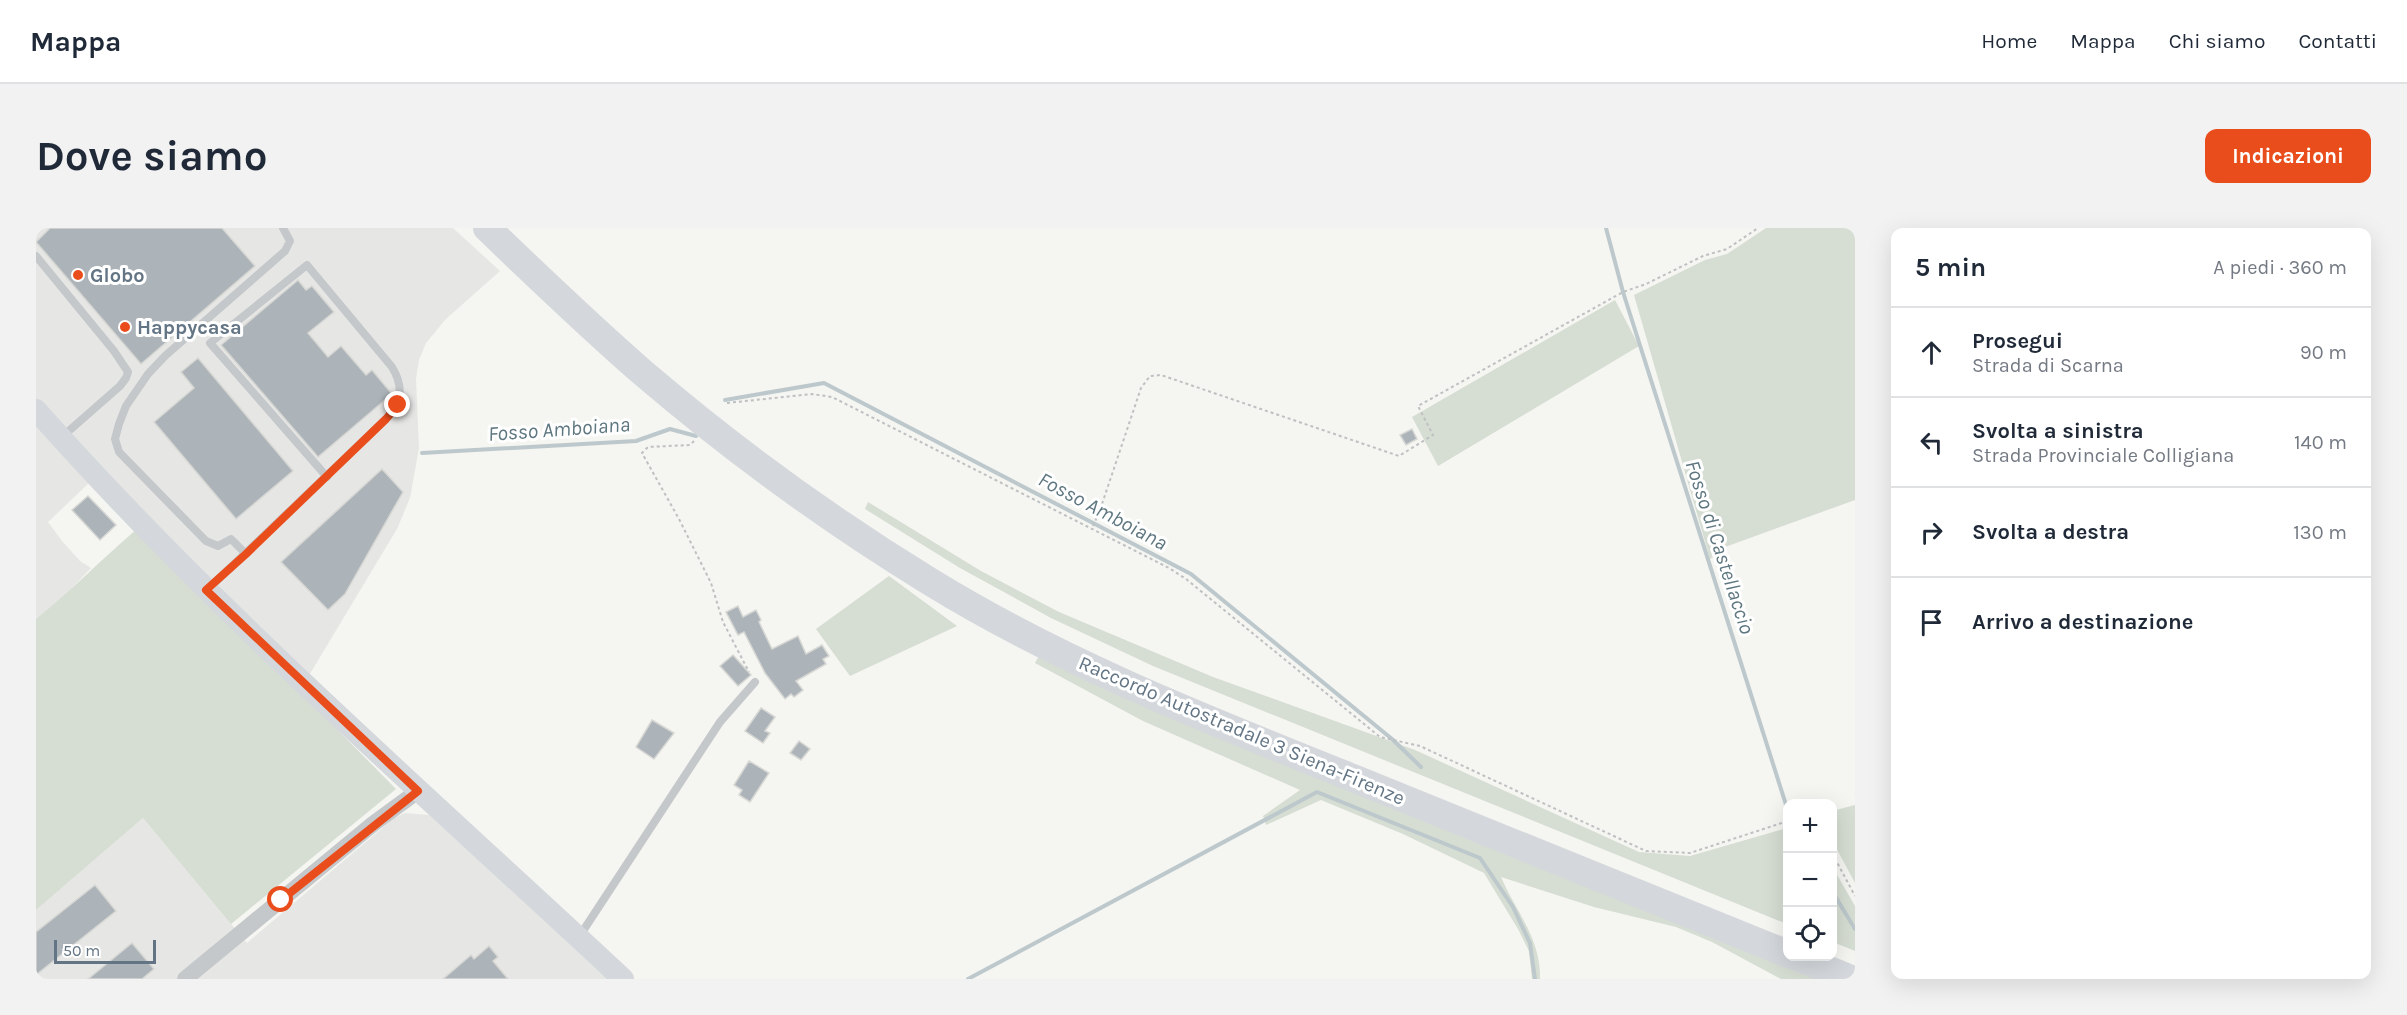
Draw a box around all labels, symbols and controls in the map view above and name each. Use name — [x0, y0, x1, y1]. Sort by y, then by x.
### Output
text: Mappa — [30, 25, 121, 58]
text: Home — [1981, 29, 2037, 53]
text: Mappa — [2070, 29, 2136, 53]
text: Chi siamo — [2169, 29, 2265, 53]
text: Contatti — [2298, 29, 2377, 53]
button: Indicazioni — [2205, 129, 2371, 183]
text: Dove siamo — [36, 131, 267, 181]
text: 5 min — [1915, 252, 1986, 283]
text: A piedi · 360 m — [2213, 256, 2347, 279]
place label: Globo — [90, 264, 145, 287]
marker: Globo — [71, 268, 85, 282]
place label: Happycasa — [137, 316, 242, 339]
marker: Happycasa — [118, 320, 132, 334]
text: Prosegui — [1972, 328, 2063, 354]
icon: ahead — [1915, 336, 1948, 369]
text: 90 m — [2300, 341, 2347, 364]
text: Strada di Scarna — [1972, 354, 2124, 377]
route end — [384, 391, 410, 417]
water label: Fosso Amboiana — [487, 412, 631, 446]
text: Svolta a sinistra — [1972, 418, 2144, 444]
icon: left — [1915, 426, 1948, 459]
text: 140 m — [2294, 431, 2347, 454]
text: Strada Provinciale Colligiana — [1972, 444, 2234, 467]
water label: Fosso di Castellaccio — [1681, 457, 1760, 638]
water label: Fosso Amboiana — [1034, 467, 1172, 555]
icon: right — [1915, 516, 1948, 549]
text: Svolta a destra — [1972, 519, 2129, 545]
text: 130 m — [2293, 521, 2347, 544]
icon: arrive — [1915, 606, 1948, 639]
text: Arrivo a destinazione — [1972, 609, 2193, 635]
street label: Raccordo Autostradale 3 Siena-Firenze — [1075, 651, 1408, 810]
map controls — [1783, 799, 1837, 961]
button: + — [1783, 799, 1837, 853]
button: − — [1783, 853, 1837, 907]
route start — [267, 886, 293, 912]
button: locate — [1783, 907, 1837, 961]
scale bar — [54, 937, 156, 964]
text: 50 m — [63, 941, 100, 960]

